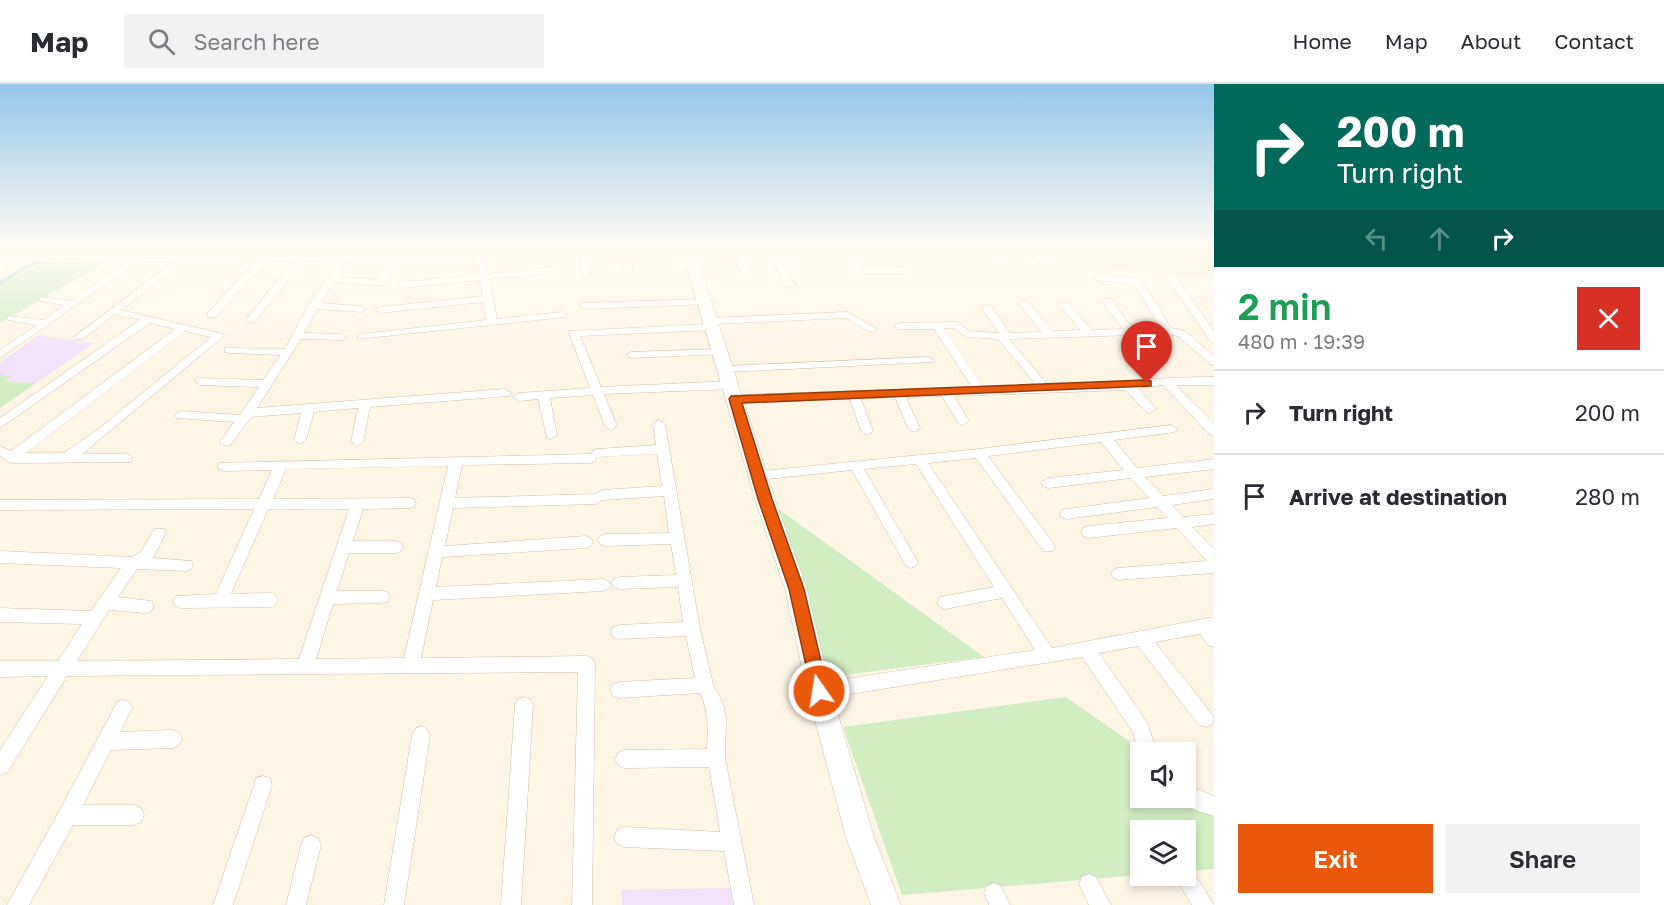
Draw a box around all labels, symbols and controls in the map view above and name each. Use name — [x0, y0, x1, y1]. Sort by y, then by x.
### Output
search box — [124, 14, 544, 68]
text: Map — [30, 25, 88, 58]
icon: search — [145, 25, 178, 58]
text: Search here — [193, 28, 319, 55]
text: Home — [1292, 28, 1352, 54]
text: Map — [1385, 28, 1428, 54]
text: About — [1461, 28, 1521, 54]
text: Contact — [1554, 28, 1634, 54]
text: 200 m — [1337, 106, 1464, 156]
icon: right — [1238, 108, 1316, 186]
text: Turn right — [1337, 157, 1463, 189]
icon: left — [1360, 222, 1393, 255]
icon: ahead — [1423, 222, 1456, 255]
icon: right — [1486, 222, 1519, 255]
text: 2 min — [1238, 285, 1332, 328]
button: close — [1577, 287, 1640, 350]
pin — [1121, 321, 1172, 383]
text: 480 m · 19:39 — [1238, 329, 1365, 353]
icon: arrive — [1130, 330, 1163, 363]
icon: right — [1238, 396, 1271, 429]
text: Turn right — [1289, 399, 1393, 426]
text: 200 m — [1575, 399, 1640, 426]
icon: arrive — [1238, 480, 1271, 513]
text: Arrive at destination — [1289, 483, 1507, 510]
text: 280 m — [1575, 483, 1640, 510]
position arrow — [787, 659, 851, 723]
map controls — [1130, 742, 1196, 886]
button: sound — [1130, 742, 1196, 808]
button: layers — [1130, 820, 1196, 886]
button: Exit — [1238, 824, 1433, 893]
button: Share — [1445, 824, 1640, 893]

